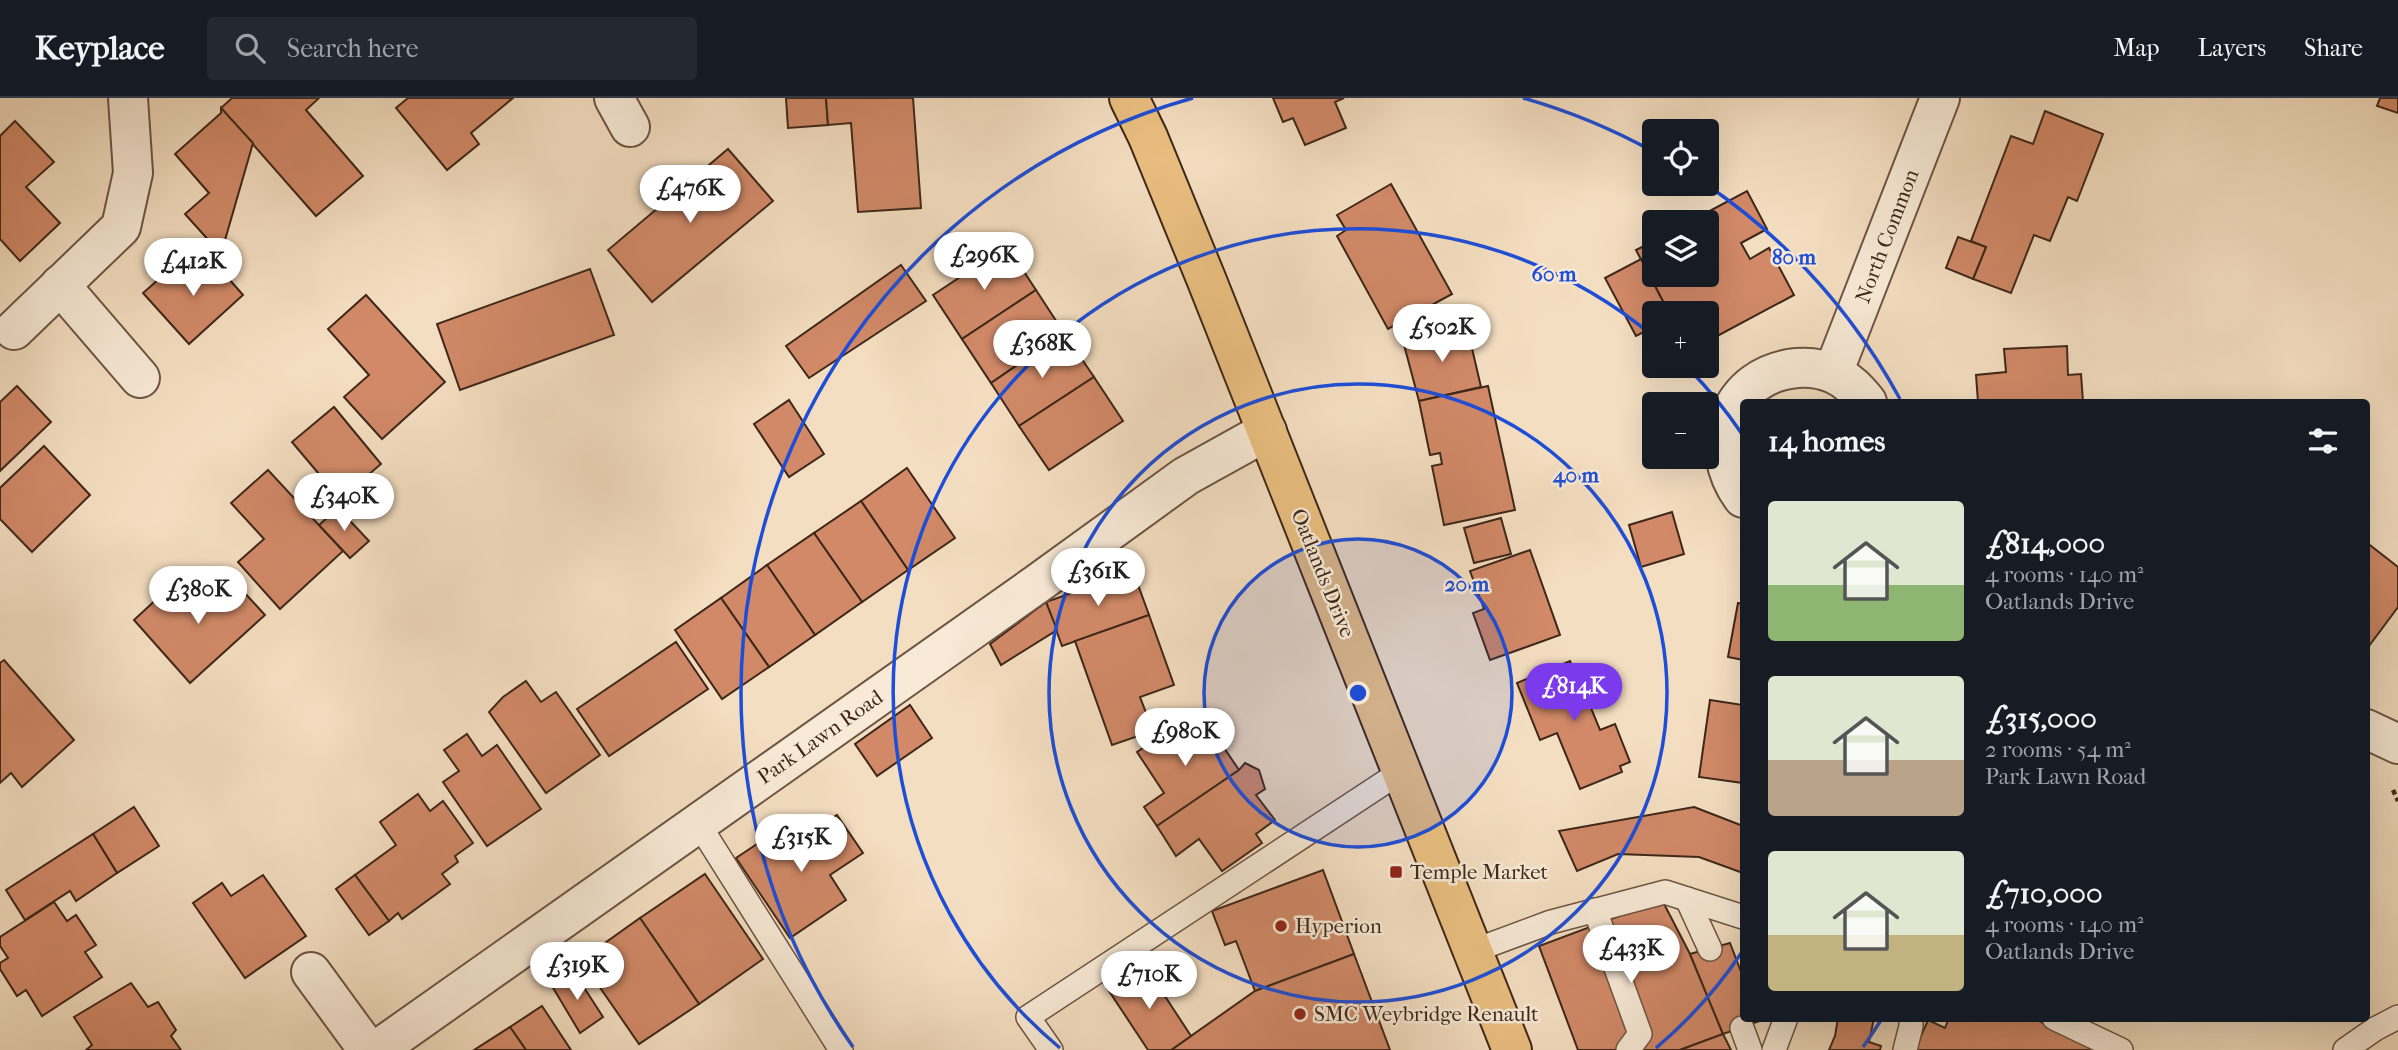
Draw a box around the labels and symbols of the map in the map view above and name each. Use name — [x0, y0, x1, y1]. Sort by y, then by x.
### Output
pin: £476K — [641, 166, 739, 225]
street label: North Common — [1851, 166, 1923, 306]
pin: £296K — [935, 232, 1033, 292]
pin: £412K — [144, 238, 242, 298]
text: 80 m — [1772, 245, 1817, 269]
text: 60 m — [1532, 262, 1577, 286]
pin: £502K — [1393, 304, 1491, 364]
pin: £368K — [993, 320, 1091, 380]
text: 40 m — [1552, 463, 1600, 488]
pin: £340K — [295, 474, 393, 533]
street label: Oatlands Drive — [1286, 505, 1360, 641]
pin: £361K — [1049, 548, 1147, 608]
pin: £380K — [149, 566, 247, 626]
text: 20 m — [1445, 572, 1490, 596]
pin: £814K — [1525, 664, 1623, 723]
centre of rings — [1346, 681, 1370, 705]
street label: Park Lawn Road — [753, 685, 888, 789]
pin: £980K — [1136, 708, 1234, 768]
pin: £315K — [752, 814, 850, 874]
place label: Temple Market — [1410, 860, 1549, 884]
marker: Temple Market — [1388, 864, 1404, 880]
place label: Hyperion — [1295, 914, 1382, 938]
marker: Hyperion — [1273, 918, 1289, 934]
pin: £433K — [1582, 926, 1680, 985]
pin: £319K — [528, 942, 626, 1002]
pin: £710K — [1100, 951, 1198, 1011]
place label: SMC Weybridge Renault — [1314, 1002, 1539, 1026]
marker: SMC Weybridge Renault — [1292, 1006, 1308, 1022]

